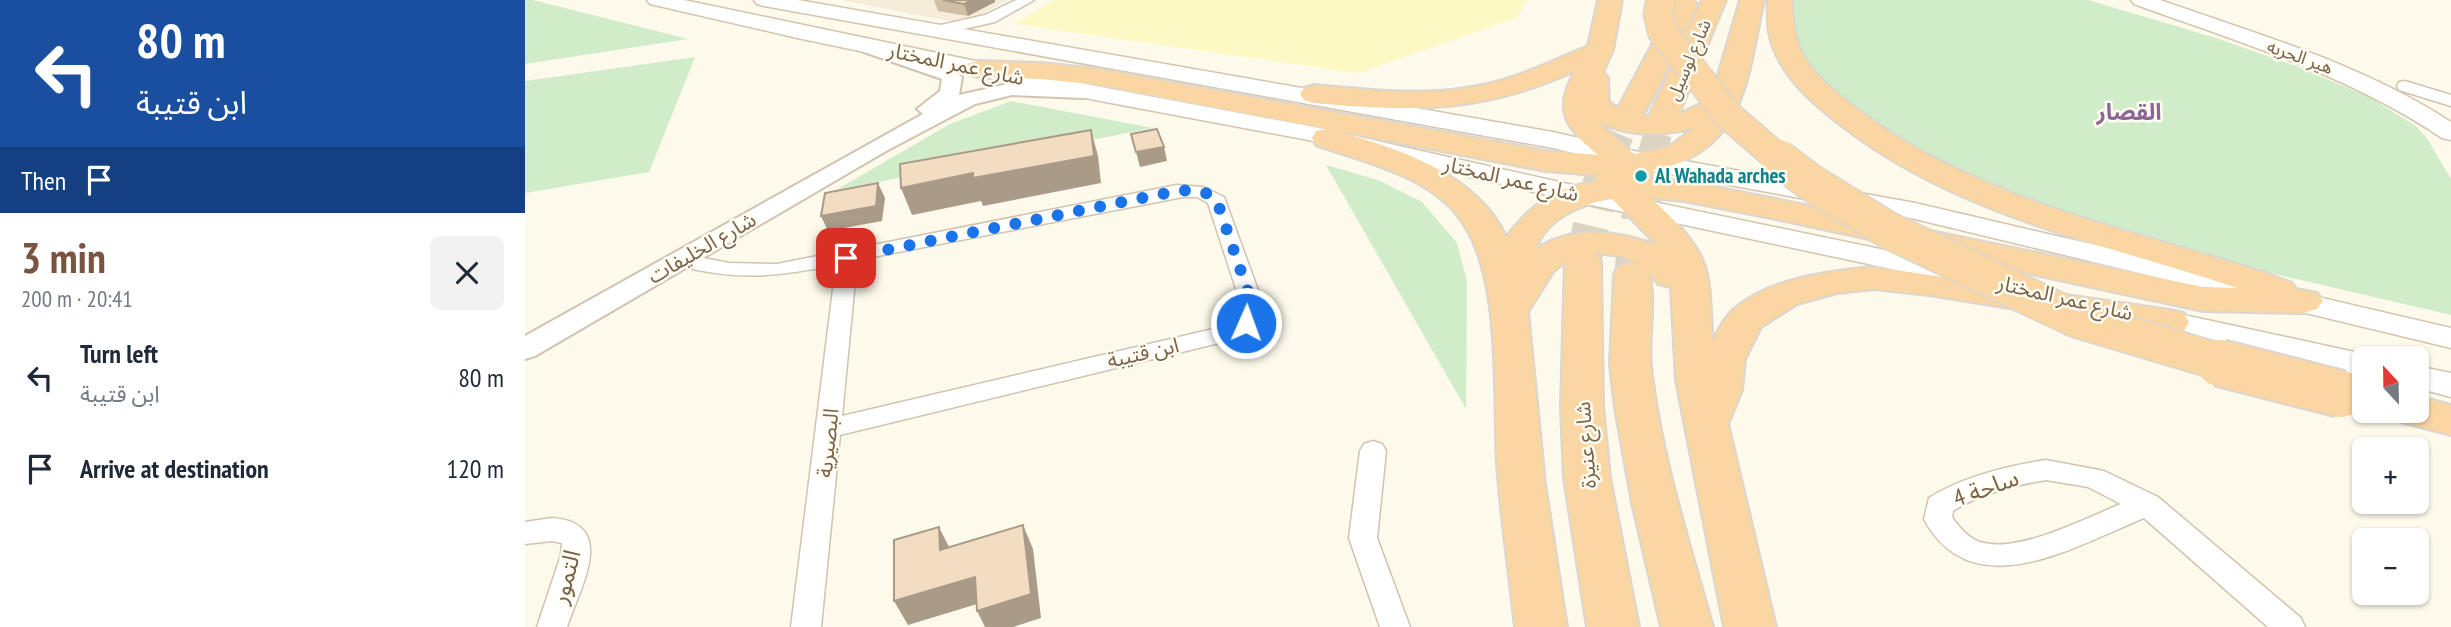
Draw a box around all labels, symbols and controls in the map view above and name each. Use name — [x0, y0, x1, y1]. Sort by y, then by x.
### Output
text: 80 m — [136, 8, 225, 72]
street label: شارع لوسيل — [1661, 16, 1719, 105]
icon: left — [21, 28, 112, 119]
street label: هير الحربه — [2264, 34, 2336, 79]
street label: شارع عمر المختار — [884, 36, 1027, 93]
text: ابن قتيبة — [136, 81, 247, 123]
district label: القصار — [2095, 97, 2162, 126]
street label: شارع عمر المختار — [1439, 150, 1582, 209]
icon: arrive — [80, 161, 118, 199]
place label: Al Wahada arches — [1654, 162, 1786, 189]
text: Then — [21, 164, 66, 197]
marker: Al Wahada arches — [1633, 168, 1649, 184]
street label: شارع الخليفات — [643, 206, 762, 291]
pin — [816, 228, 876, 288]
text: 3 min — [21, 230, 106, 285]
button: close — [430, 236, 504, 310]
icon: arrive — [827, 239, 865, 277]
street label: شارع عمر المختار — [1993, 269, 2136, 328]
text: 200 m · 20:41 — [21, 284, 133, 313]
position arrow — [1209, 286, 1283, 360]
street label: ابن قتيبة — [1104, 331, 1181, 374]
text: Turn left — [80, 337, 158, 370]
north arrow — [2352, 346, 2429, 424]
map controls — [2352, 346, 2429, 605]
icon: left — [21, 359, 59, 397]
text: 80 m — [458, 361, 504, 394]
text: ابن قتيبة — [80, 379, 160, 408]
street label: شارع عنيزة — [1569, 401, 1604, 489]
street label: البصيرية — [810, 407, 845, 479]
button: + — [2352, 437, 2429, 514]
icon: arrive — [21, 450, 59, 488]
text: Arrive at destination — [80, 452, 269, 485]
text: 120 m — [446, 452, 504, 485]
street label: ساحة 4 — [1949, 461, 2023, 514]
button: − — [2352, 528, 2429, 605]
street label: التمور — [543, 546, 588, 608]

